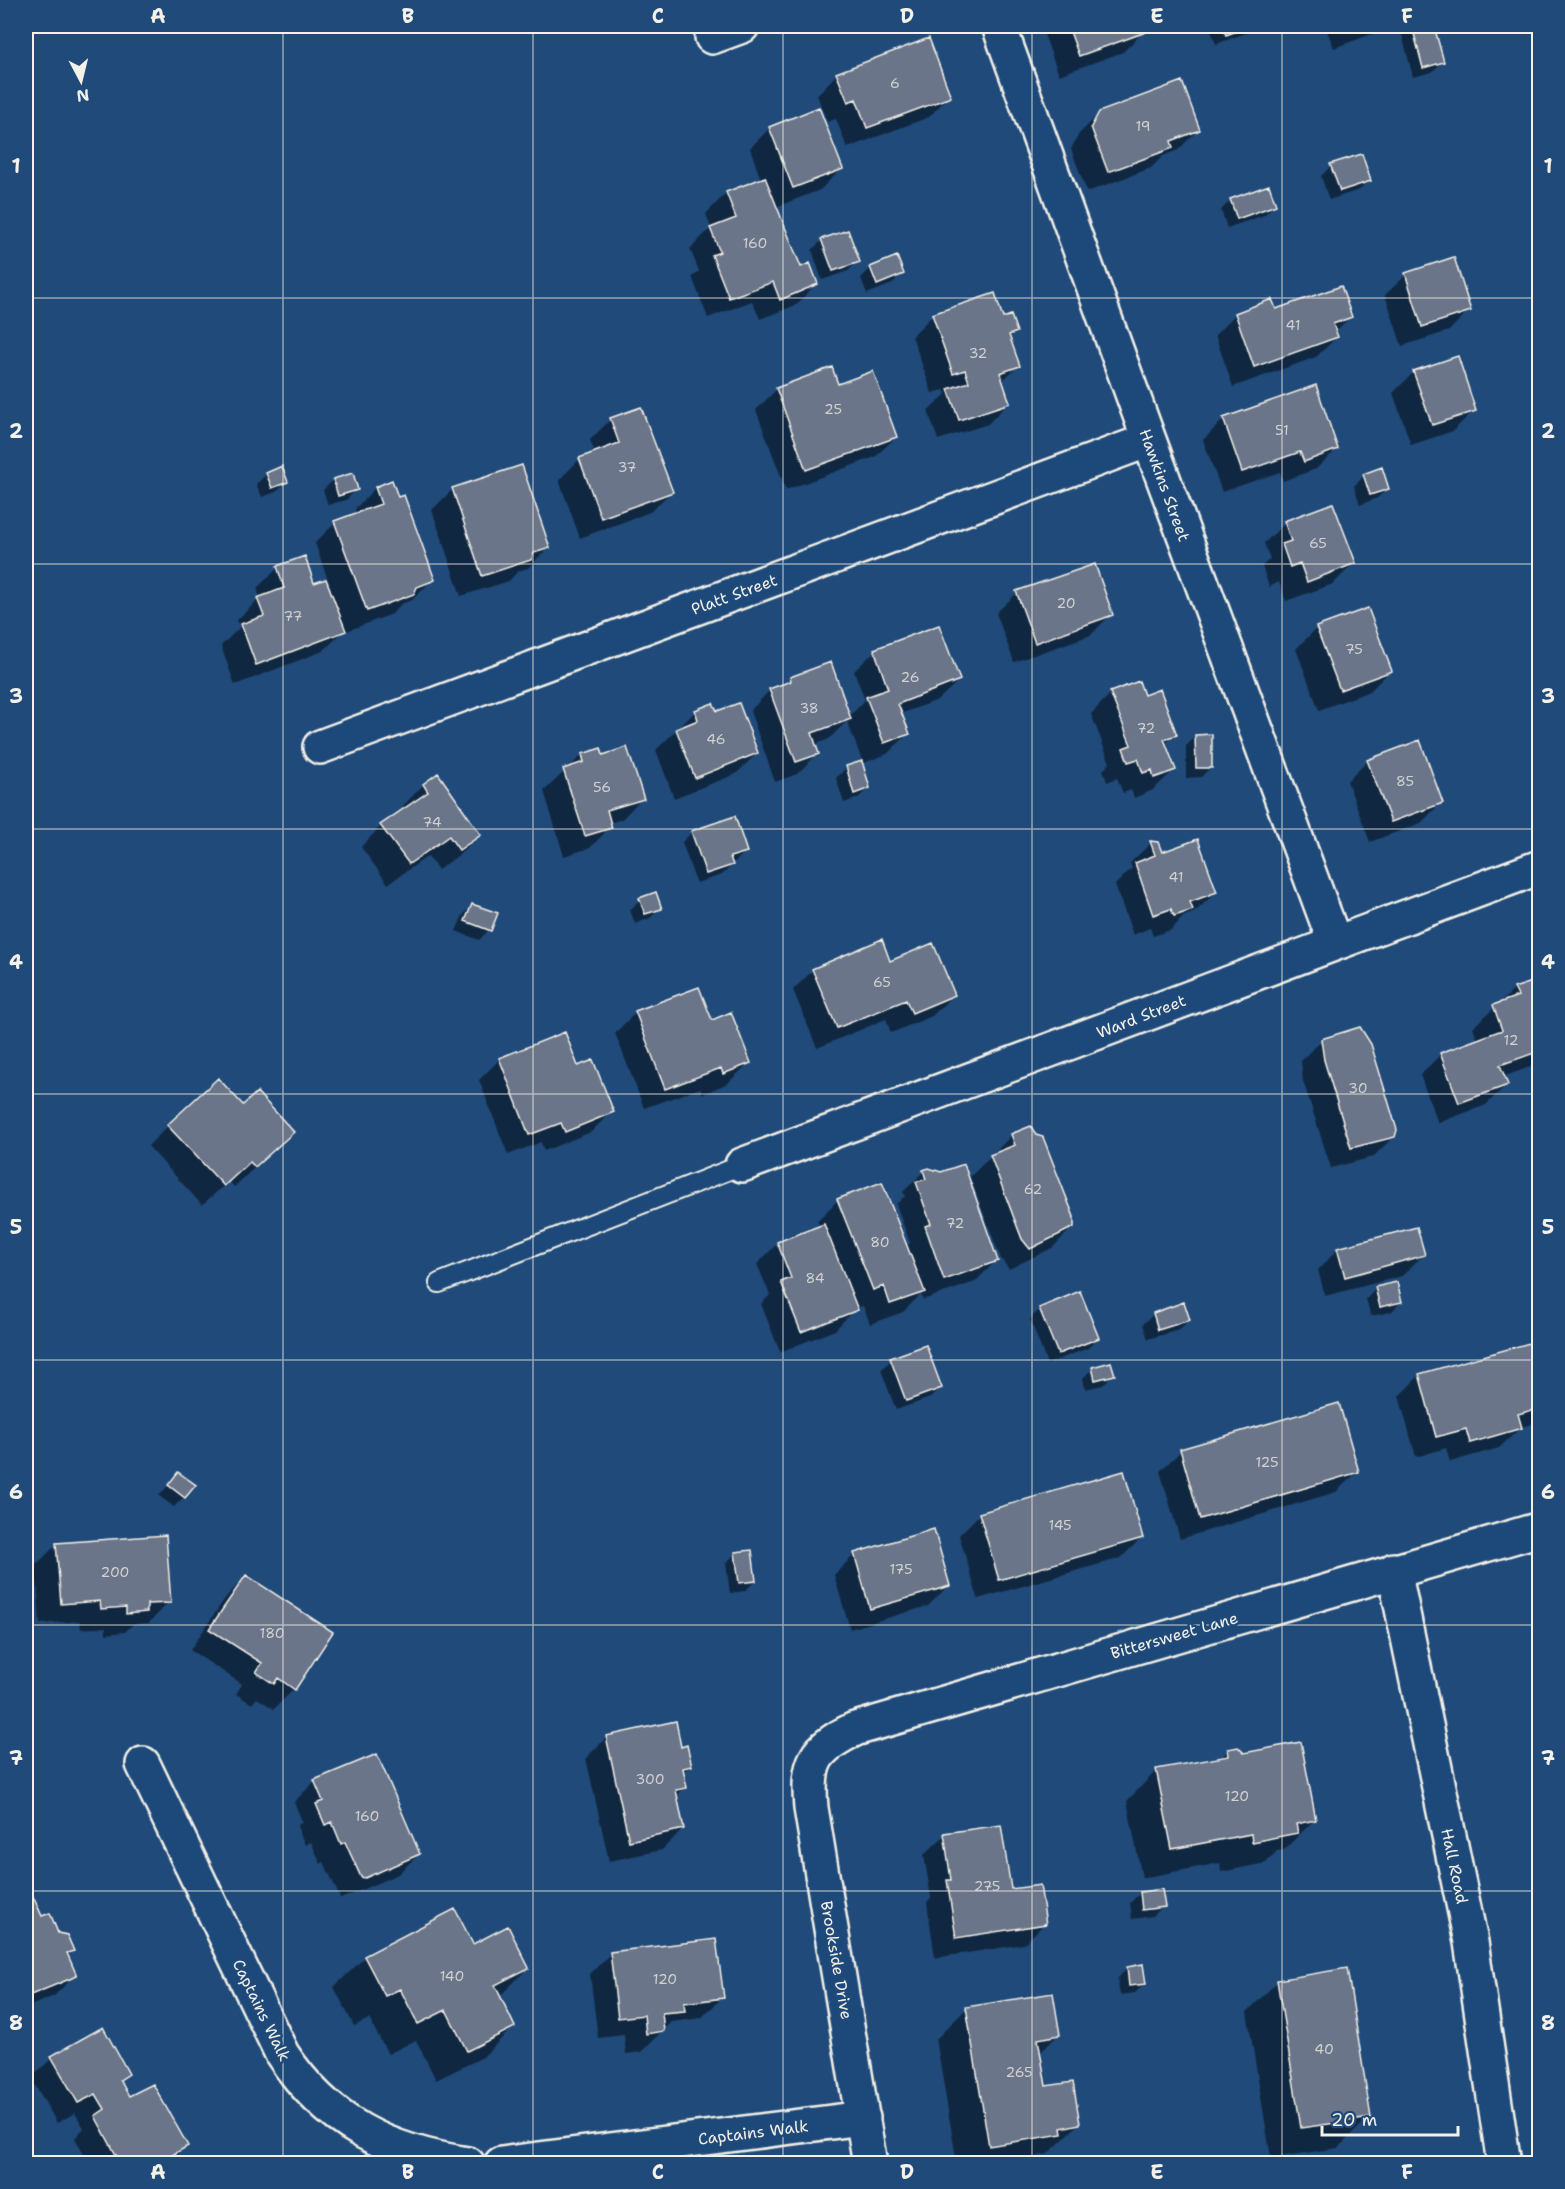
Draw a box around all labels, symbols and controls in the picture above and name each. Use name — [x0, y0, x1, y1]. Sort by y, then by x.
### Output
text: A — [150, 3, 166, 29]
text: B — [402, 3, 414, 29]
text: C — [652, 3, 664, 29]
text: D — [900, 3, 914, 29]
text: E — [1150, 3, 1164, 29]
text: F — [1401, 3, 1413, 29]
north arrow — [51, 51, 111, 111]
house number: 6 — [890, 74, 900, 92]
text: N — [75, 84, 90, 107]
house number: 19 — [1135, 117, 1151, 135]
text: 1 — [11, 153, 21, 179]
text: 1 — [1543, 153, 1553, 179]
house number: 160 — [743, 234, 767, 252]
house number: 41 — [1286, 316, 1300, 334]
house number: 32 — [969, 344, 987, 362]
house number: 25 — [824, 400, 842, 418]
text: 2 — [9, 418, 23, 444]
text: 2 — [1541, 418, 1555, 444]
house number: 51 — [1275, 421, 1289, 439]
street label: Hawkins Street — [1134, 426, 1195, 544]
house number: 37 — [618, 458, 636, 476]
house number: 65 — [1309, 534, 1327, 552]
street label: Platt Street — [688, 569, 780, 620]
house number: 20 — [1056, 594, 1076, 612]
house number: 77 — [284, 607, 302, 625]
house number: 75 — [1345, 640, 1363, 658]
house number: 26 — [901, 668, 920, 686]
text: 3 — [9, 683, 23, 709]
text: 3 — [1541, 683, 1555, 709]
house number: 38 — [799, 699, 819, 717]
house number: 72 — [1137, 719, 1155, 737]
house number: 46 — [706, 730, 726, 748]
house number: 85 — [1396, 772, 1414, 790]
house number: 56 — [593, 778, 611, 796]
house number: 74 — [423, 813, 442, 831]
house number: 41 — [1169, 868, 1183, 886]
text: 4 — [9, 949, 23, 975]
text: 4 — [1541, 949, 1555, 975]
house number: 65 — [873, 973, 891, 991]
street label: Ward Street — [1094, 990, 1189, 1043]
house number: 12 — [1504, 1031, 1518, 1049]
house number: 30 — [1348, 1079, 1368, 1097]
house number: 62 — [1024, 1180, 1042, 1198]
text: 5 — [10, 1214, 22, 1240]
house number: 72 — [946, 1214, 964, 1232]
text: 5 — [1542, 1214, 1554, 1240]
house number: 80 — [870, 1233, 890, 1251]
house number: 84 — [805, 1269, 825, 1287]
house number: 125 — [1255, 1453, 1279, 1471]
text: 6 — [9, 1479, 23, 1505]
text: 6 — [1541, 1479, 1555, 1505]
house number: 145 — [1048, 1516, 1072, 1534]
house number: 175 — [890, 1560, 913, 1578]
house number: 200 — [101, 1563, 129, 1581]
street label: Bittersweet Lane — [1108, 1607, 1240, 1664]
house number: 180 — [260, 1624, 284, 1642]
text: 7 — [9, 1745, 23, 1771]
text: 7 — [1541, 1745, 1555, 1771]
house number: 300 — [635, 1770, 665, 1788]
house number: 120 — [1225, 1787, 1249, 1805]
house number: 160 — [355, 1807, 379, 1825]
street label: Hall Road — [1436, 1826, 1473, 1906]
house number: 275 — [974, 1877, 1000, 1895]
street label: Brookside Drive — [816, 1899, 857, 2021]
street label: Captains Walk — [228, 1956, 295, 2065]
house number: 140 — [440, 1967, 464, 1985]
house number: 120 — [653, 1970, 677, 1988]
text: 8 — [9, 2010, 23, 2036]
text: 8 — [1541, 2010, 1555, 2036]
house number: 40 — [1314, 2040, 1334, 2058]
house number: 265 — [1006, 2063, 1032, 2081]
scale bar — [1322, 2099, 1458, 2137]
text: 20 m — [1331, 2108, 1377, 2132]
street label: Captains Walk — [697, 2115, 809, 2150]
text: A — [150, 2159, 166, 2185]
text: B — [402, 2159, 414, 2185]
text: C — [652, 2159, 664, 2185]
text: D — [900, 2159, 914, 2185]
text: E — [1150, 2159, 1164, 2185]
text: F — [1401, 2159, 1413, 2185]

